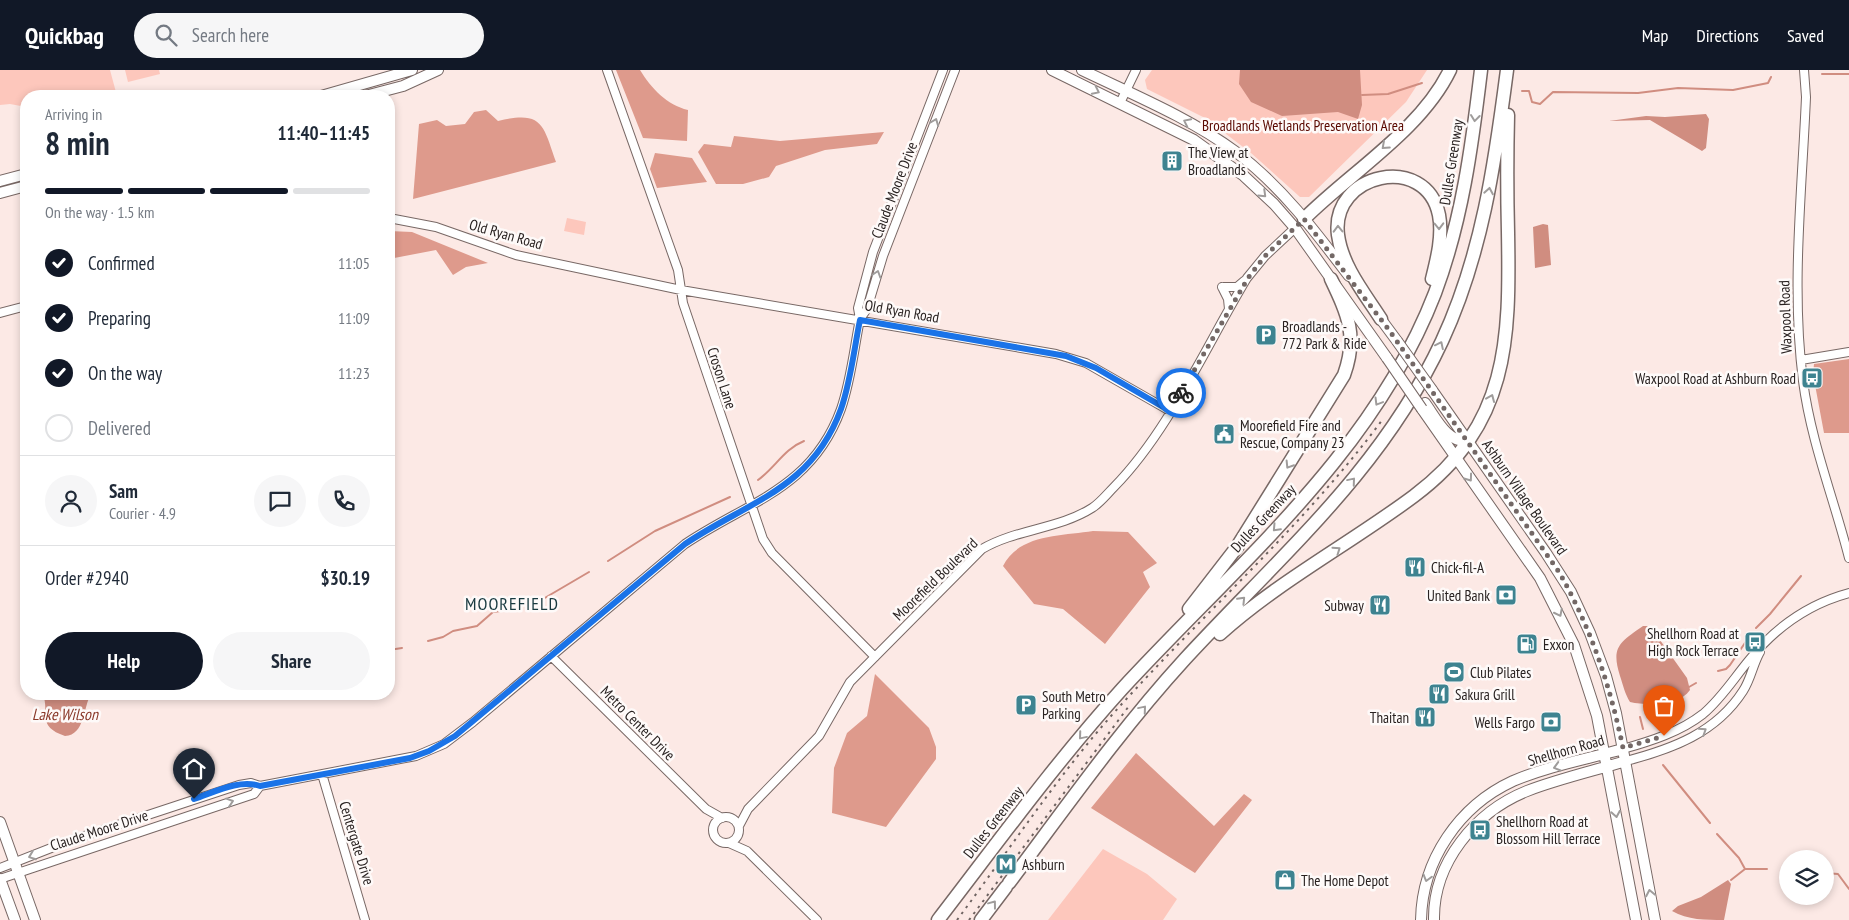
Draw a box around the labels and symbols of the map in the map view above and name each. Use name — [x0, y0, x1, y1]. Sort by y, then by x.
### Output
one-way arrow — [1091, 85, 1100, 96]
one-way arrow — [1470, 115, 1481, 123]
park label: Broadlands Wetlands Preservation Area — [1202, 116, 1404, 135]
street label: Dulles Greenway — [1435, 117, 1467, 206]
one-way arrow — [929, 118, 939, 127]
one-way arrow — [1183, 118, 1192, 128]
street label: Claude Moore Drive — [867, 139, 921, 241]
one-way arrow — [1381, 140, 1390, 149]
place label: The View at Broadlands — [1188, 143, 1248, 179]
building icon: The View at Broadlands — [1160, 149, 1184, 173]
one-way arrow — [1484, 186, 1494, 195]
one-way arrow — [1258, 188, 1267, 197]
street label: Old Ryan Road — [467, 214, 545, 254]
one-way arrow — [1434, 222, 1445, 230]
one-way arrow — [1333, 225, 1343, 233]
one-way arrow — [871, 270, 881, 279]
street label: Waxpool Road — [1774, 280, 1796, 354]
street label: Old Ryan Road — [863, 295, 941, 327]
place label: Broadlands - 772 Park & Ride — [1282, 317, 1367, 353]
parking icon: Broadlands - 772 Park & Ride — [1254, 323, 1278, 347]
one-way arrow — [1434, 341, 1444, 350]
street label: Croson Lane — [703, 345, 741, 411]
bus stop icon: Waxpool Road at Ashburn Road — [1800, 366, 1824, 390]
courier — [1156, 368, 1206, 418]
place label: Waxpool Road at Ashburn Road — [1635, 369, 1796, 388]
one-way arrow — [1484, 394, 1495, 403]
one-way arrow — [1375, 396, 1385, 405]
place label: Moorefield Fire and Rescue, Company 23 — [1240, 416, 1345, 452]
public building icon: Moorefield Fire and Rescue, Company 23 — [1212, 422, 1236, 446]
street label: Ashburn Village Boulevard — [1478, 436, 1572, 558]
one-way arrow — [1286, 459, 1296, 468]
one-way arrow — [1464, 472, 1472, 481]
one-way arrow — [1347, 478, 1355, 487]
street label: Dulles Greenway — [1227, 480, 1300, 556]
one-way arrow — [1273, 522, 1282, 531]
street label: Moorefield Boulevard — [889, 534, 981, 624]
one-way arrow — [1331, 547, 1340, 556]
restaurant icon: Chick-fil-A — [1403, 555, 1427, 579]
place label: Chick-fil-A — [1431, 558, 1485, 577]
bank icon: United Bank — [1494, 583, 1518, 607]
place label: United Bank — [1427, 586, 1490, 605]
district label: MOOREFIELD — [465, 592, 559, 615]
restaurant icon: Subway — [1368, 593, 1392, 617]
place label: Subway — [1324, 596, 1364, 615]
one-way arrow — [1236, 597, 1245, 606]
one-way arrow — [1553, 608, 1563, 617]
place label: Shellhorn Road at High Rock Terrace — [1647, 624, 1739, 660]
bus stop icon: Shellhorn Road at High Rock Terrace — [1743, 630, 1767, 654]
fuel station icon: Exxon — [1515, 632, 1539, 656]
place label: Exxon — [1543, 635, 1574, 654]
sports icon: Club Pilates — [1442, 660, 1466, 684]
place label: Club Pilates — [1470, 663, 1531, 682]
street label: Metro Center Drive — [597, 682, 679, 764]
restaurant icon: Sakura Grill — [1427, 682, 1451, 706]
place label: Sakura Grill — [1455, 685, 1515, 704]
pin — [1643, 685, 1685, 736]
place label: South Metro Parking — [1042, 687, 1106, 723]
parking icon: South Metro Parking — [1014, 693, 1038, 717]
water label: Lake Wilson — [32, 704, 99, 724]
one-way arrow — [1137, 705, 1146, 714]
restaurant icon: Thaitan — [1413, 705, 1437, 729]
place label: Thaitan — [1370, 708, 1409, 727]
bank icon: Wells Fargo — [1539, 710, 1563, 734]
place label: Wells Fargo — [1475, 713, 1535, 732]
one-way arrow — [1697, 728, 1707, 737]
one-way arrow — [1079, 730, 1087, 739]
street label: Shellhorn Road — [1526, 730, 1606, 770]
pin — [173, 748, 215, 799]
one-way arrow — [1553, 761, 1562, 772]
street label: Dulles Greenway — [959, 782, 1027, 862]
one-way arrow — [226, 797, 234, 807]
street label: Centergate Drive — [335, 799, 379, 887]
street label: Claude Moore Drive — [48, 805, 150, 855]
one-way arrow — [1610, 810, 1620, 819]
place label: Shellhorn Road at Blossom Hill Terrace — [1496, 812, 1601, 848]
bus stop icon: Shellhorn Road at Blossom Hill Terrace — [1468, 818, 1492, 842]
one-way arrow — [28, 850, 36, 860]
metro station icon: Ashburn — [994, 852, 1018, 876]
place label: Ashburn — [1022, 855, 1064, 874]
shop icon: The Home Depot — [1273, 868, 1297, 892]
place label: The Home Depot — [1301, 871, 1389, 890]
one-way arrow — [1423, 873, 1433, 882]
one-way arrow — [1646, 889, 1656, 897]
one-way arrow — [988, 901, 996, 910]

